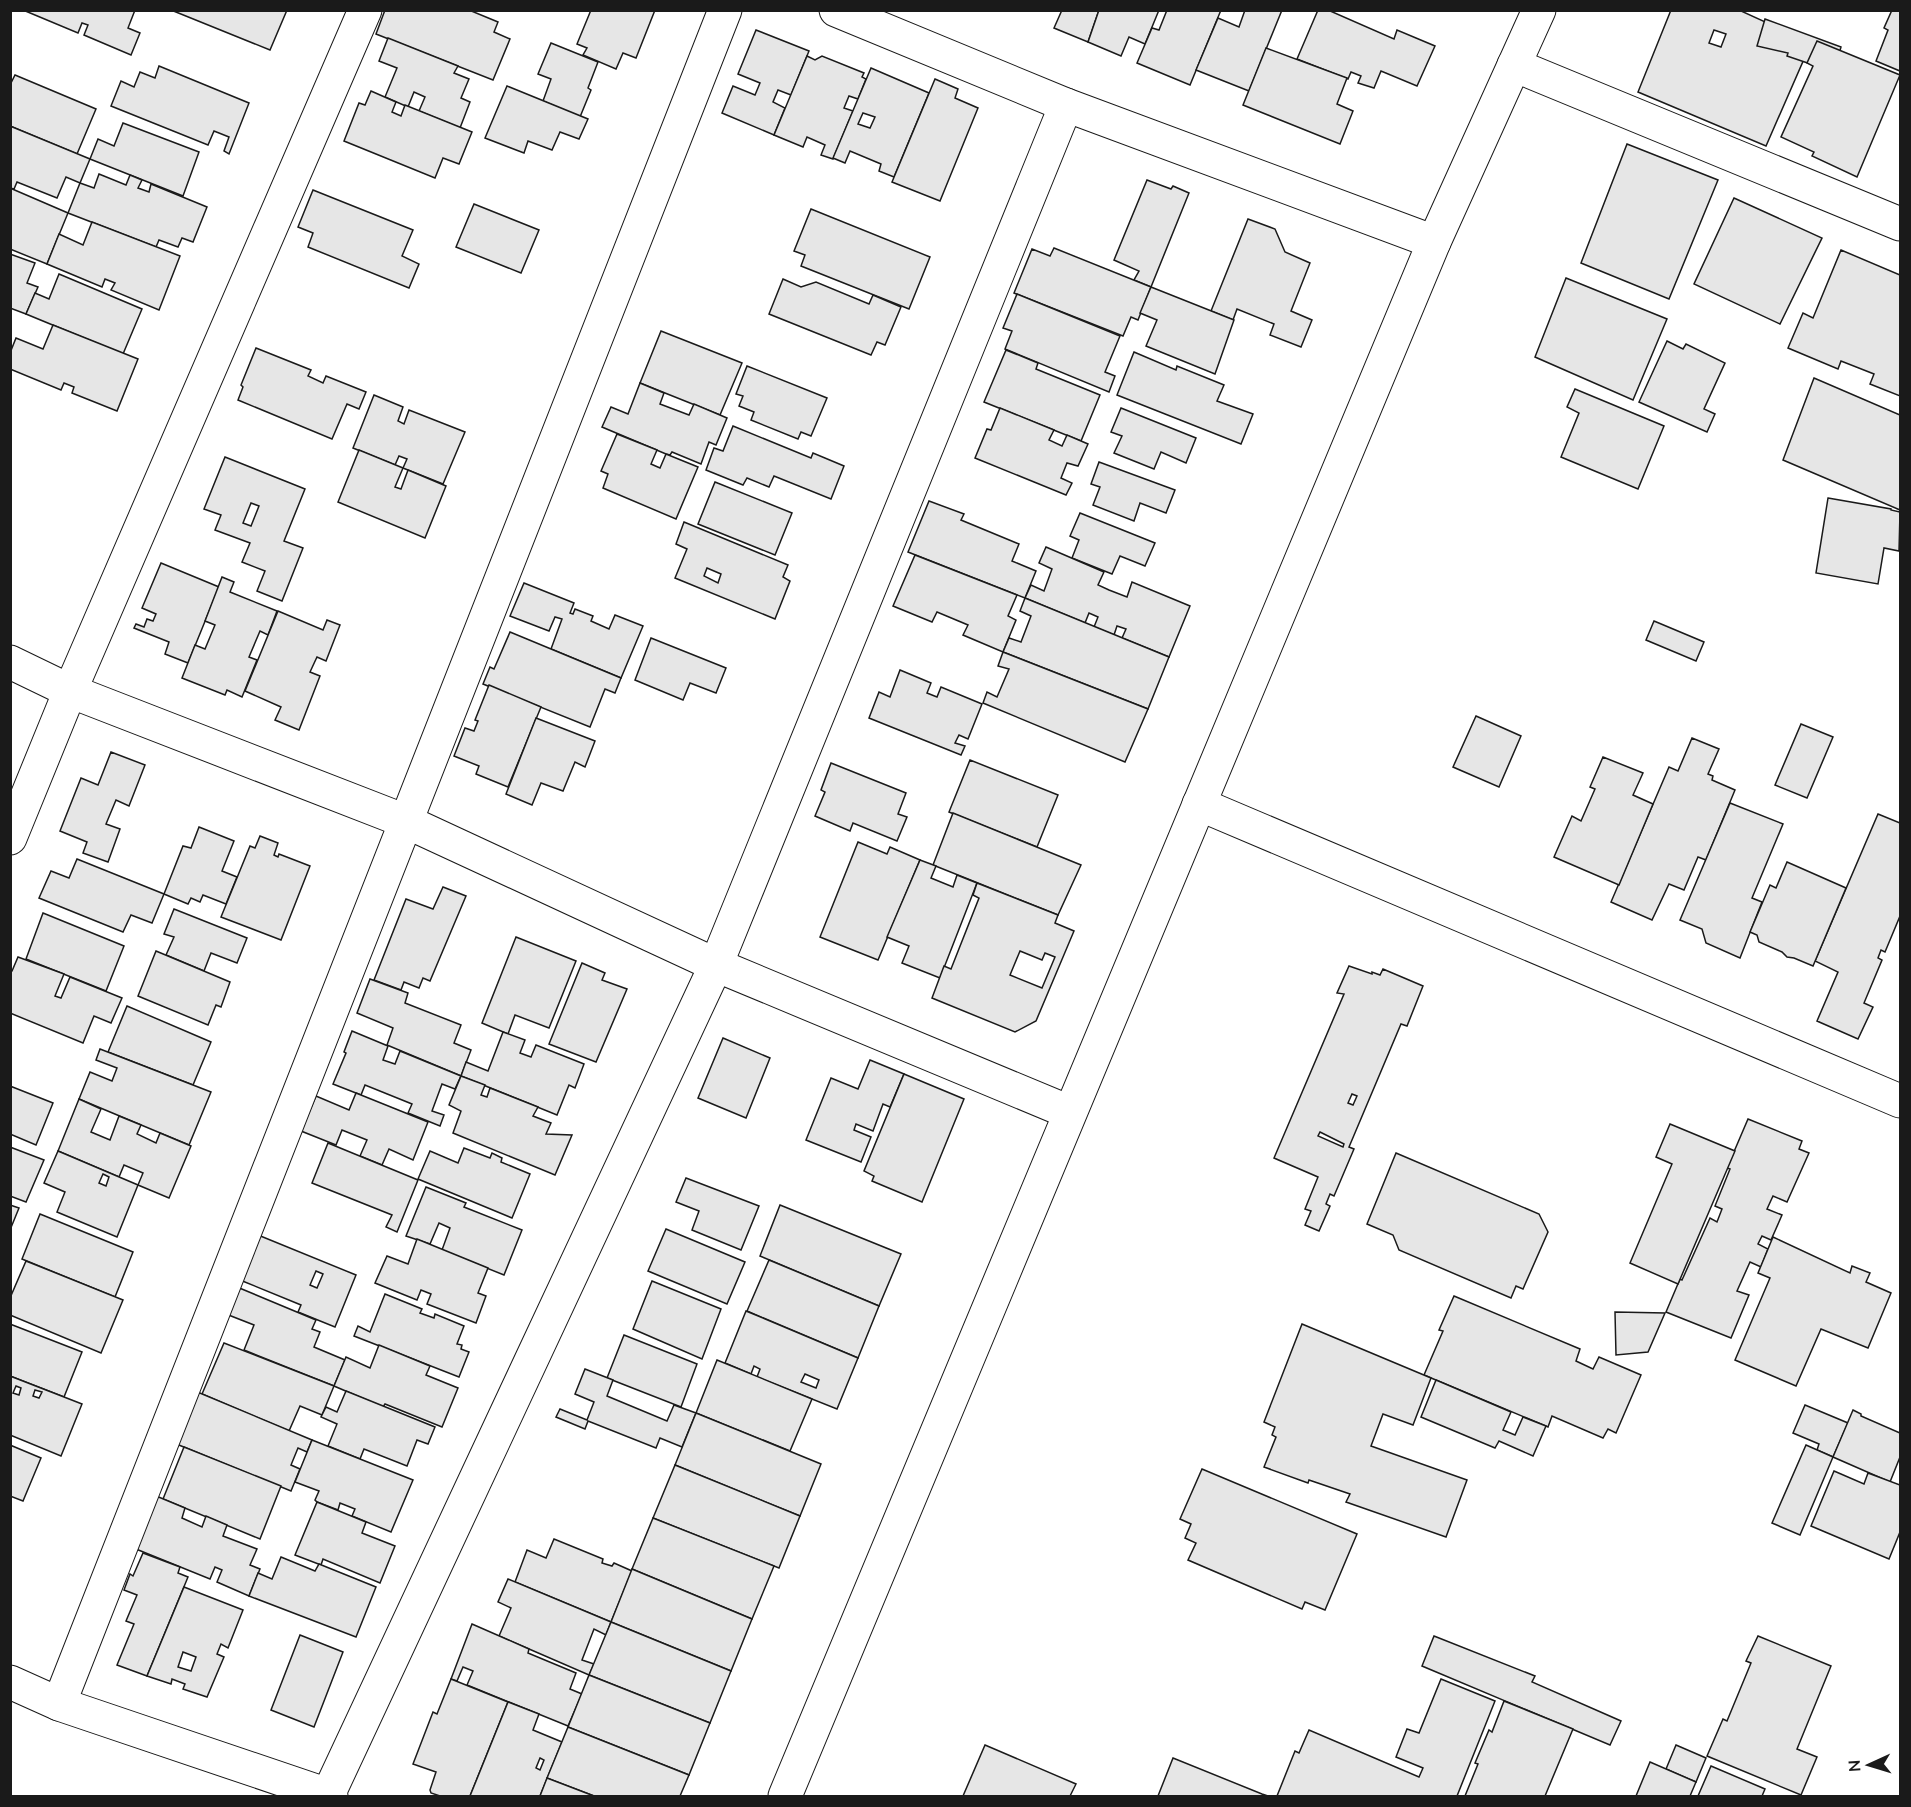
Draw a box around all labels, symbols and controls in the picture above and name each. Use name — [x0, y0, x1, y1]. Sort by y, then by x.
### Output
north arrow — [1839, 1735, 1899, 1795]
text: N — [1844, 1759, 1866, 1773]

